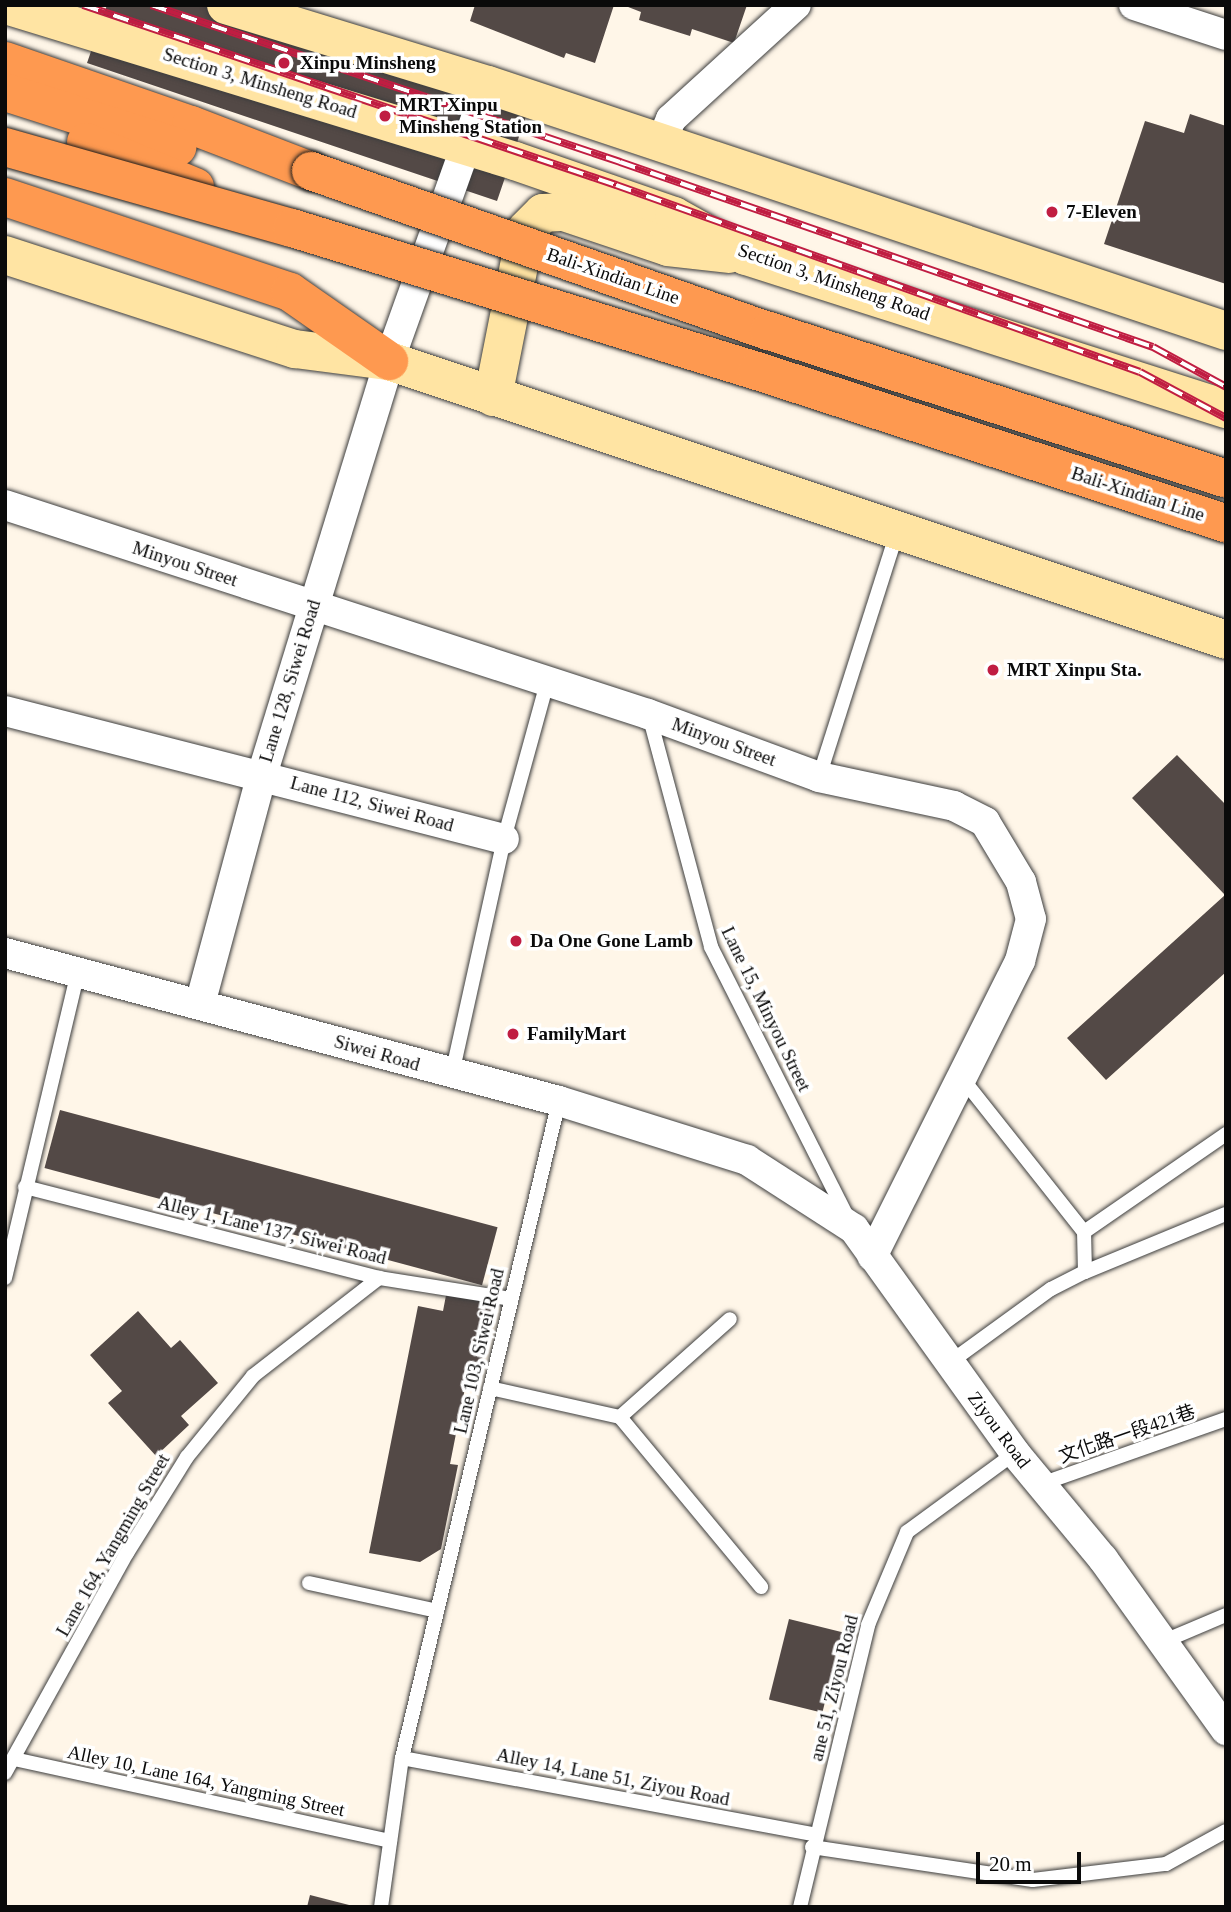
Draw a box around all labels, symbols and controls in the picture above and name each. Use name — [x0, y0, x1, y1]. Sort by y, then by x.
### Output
street label: Section 3, Minsheng Road — [160, 43, 360, 123]
place label: Xinpu Minsheng — [300, 52, 436, 74]
marker: Xinpu Minsheng — [274, 53, 294, 73]
place label: MRT Xinpu Minsheng Station — [399, 94, 542, 138]
marker: MRT Xinpu Minsheng Station — [377, 108, 393, 124]
place label: 7-Eleven — [1066, 201, 1137, 223]
marker: 7-Eleven — [1044, 204, 1060, 220]
street label: Section 3, Minsheng Road — [735, 238, 933, 326]
street label: Bali-Xindian Line — [544, 243, 682, 309]
street label: Bali-Xindian Line — [1068, 462, 1208, 526]
street label: Minyou Street — [130, 536, 240, 592]
street label: Lane 128, Siwei Road — [254, 597, 326, 765]
place label: MRT Xinpu Sta. — [1007, 659, 1142, 681]
marker: MRT Xinpu Sta. — [985, 662, 1001, 678]
street label: Minyou Street — [669, 713, 779, 771]
street label: Lane 112, Siwei Road — [288, 771, 456, 837]
street label: Lane 15, Minyou Street — [716, 923, 816, 1095]
place label: Da One Gone Lamb — [530, 930, 693, 952]
marker: Da One Gone Lamb — [508, 933, 524, 949]
place label: FamilyMart — [527, 1023, 626, 1045]
marker: FamilyMart — [505, 1026, 521, 1042]
street label: Siwei Road — [331, 1030, 423, 1076]
street label: Alley 1, Lane 137, Siwei Road — [155, 1191, 389, 1269]
street label: Lane 103, Siwei Road — [449, 1266, 509, 1436]
street label: Ziyou Road — [963, 1387, 1035, 1473]
street label: 文化路一段421巷 — [1056, 1400, 1198, 1468]
street label: Lane 164, Yangming Street — [51, 1449, 175, 1641]
street label: ane 51, Ziyou Road — [805, 1613, 863, 1763]
street label: Alley 10, Lane 164, Yangming Street — [65, 1740, 347, 1822]
street label: Alley 14, Lane 51, Ziyou Road — [495, 1743, 731, 1811]
scale bar — [979, 1839, 1084, 1883]
text: 20 m — [989, 1852, 1032, 1876]

